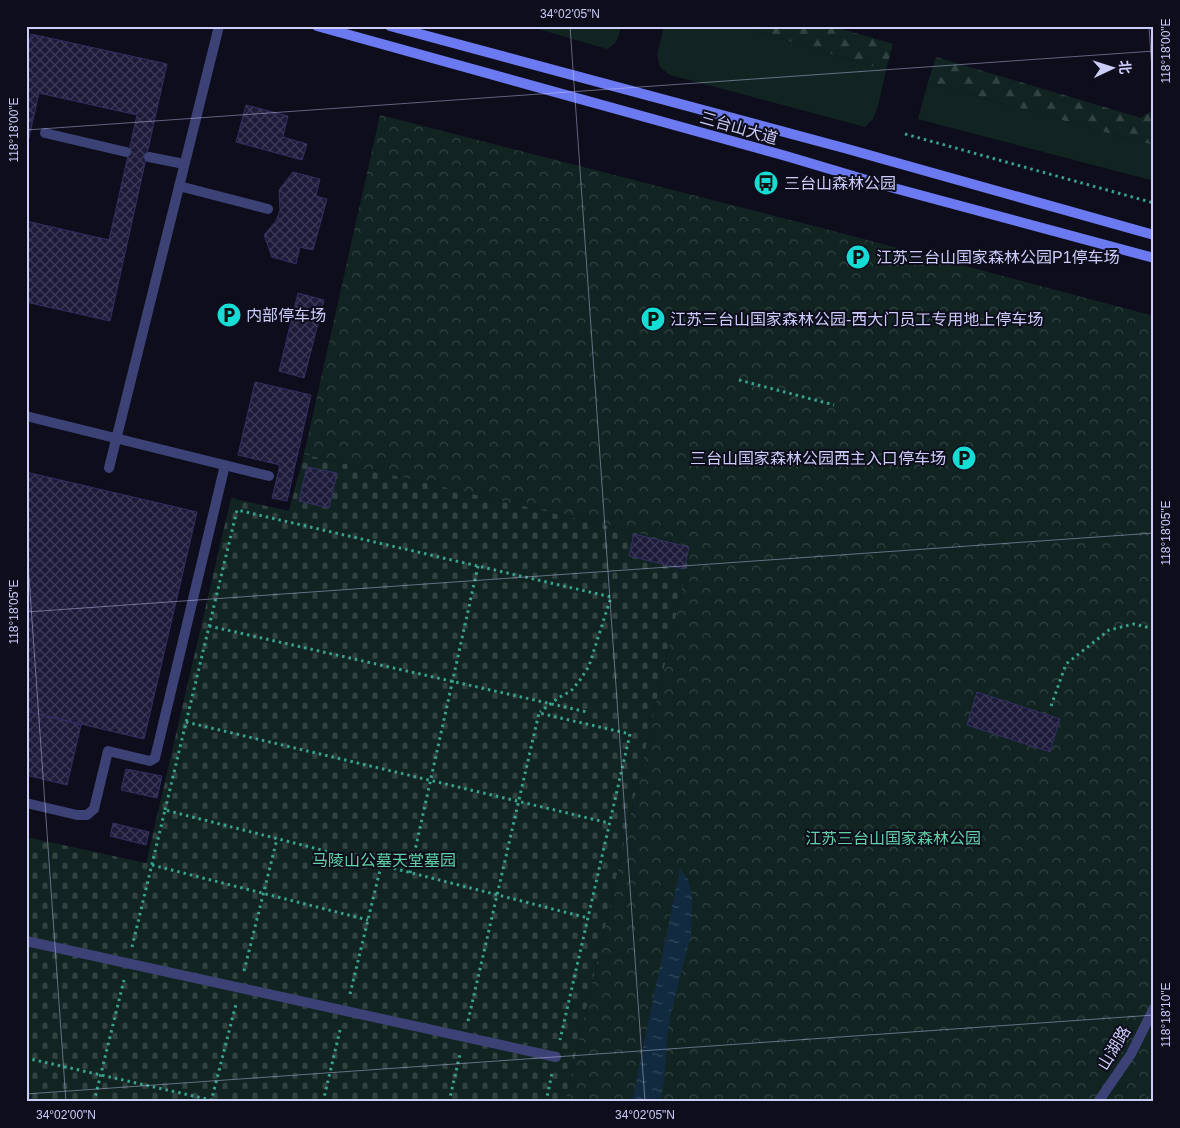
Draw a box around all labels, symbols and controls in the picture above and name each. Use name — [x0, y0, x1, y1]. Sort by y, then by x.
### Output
text: 34°02'05"N — [540, 7, 600, 21]
text: 118°18'00"E — [1159, 18, 1173, 84]
north arrow — [1088, 42, 1138, 92]
text: 北 — [1116, 60, 1133, 75]
text: 118°18'00"E — [7, 97, 21, 163]
street label: 三台山大道 — [698, 109, 780, 147]
bus stop icon: 三台山森林公园 — [753, 170, 779, 196]
place label: 三台山森林公园 — [784, 175, 896, 192]
parking icon: 江苏三台山国家森林公园P1停车场 — [845, 244, 871, 270]
place label: 江苏三台山国家森林公园P1停车场 — [876, 249, 1120, 266]
parking icon: 内部停车场 — [216, 302, 242, 328]
parking icon: 江苏三台山国家森林公园-西大门员工专用地上停车场 — [640, 306, 666, 332]
place label: 内部停车场 — [246, 307, 326, 324]
place label: 江苏三台山国家森林公园-西大门员工专用地上停车场 — [670, 311, 1043, 328]
parking icon: 三台山国家森林公园西主入口停车场 — [951, 445, 977, 471]
place label: 三台山国家森林公园西主入口停车场 — [690, 450, 946, 467]
text: 118°18'05"E — [1159, 500, 1173, 566]
text: 118°18'05"E — [7, 579, 21, 645]
park label: 江苏三台山国家森林公园 — [805, 830, 981, 847]
park label: 马陵山公墓天堂墓园 — [312, 852, 456, 869]
text: 118°18'10"E — [1159, 982, 1173, 1048]
street label: 山湖路 — [1094, 1023, 1134, 1073]
text: 34°02'00"N — [36, 1108, 96, 1122]
text: 34°02'05"N — [615, 1108, 675, 1122]

